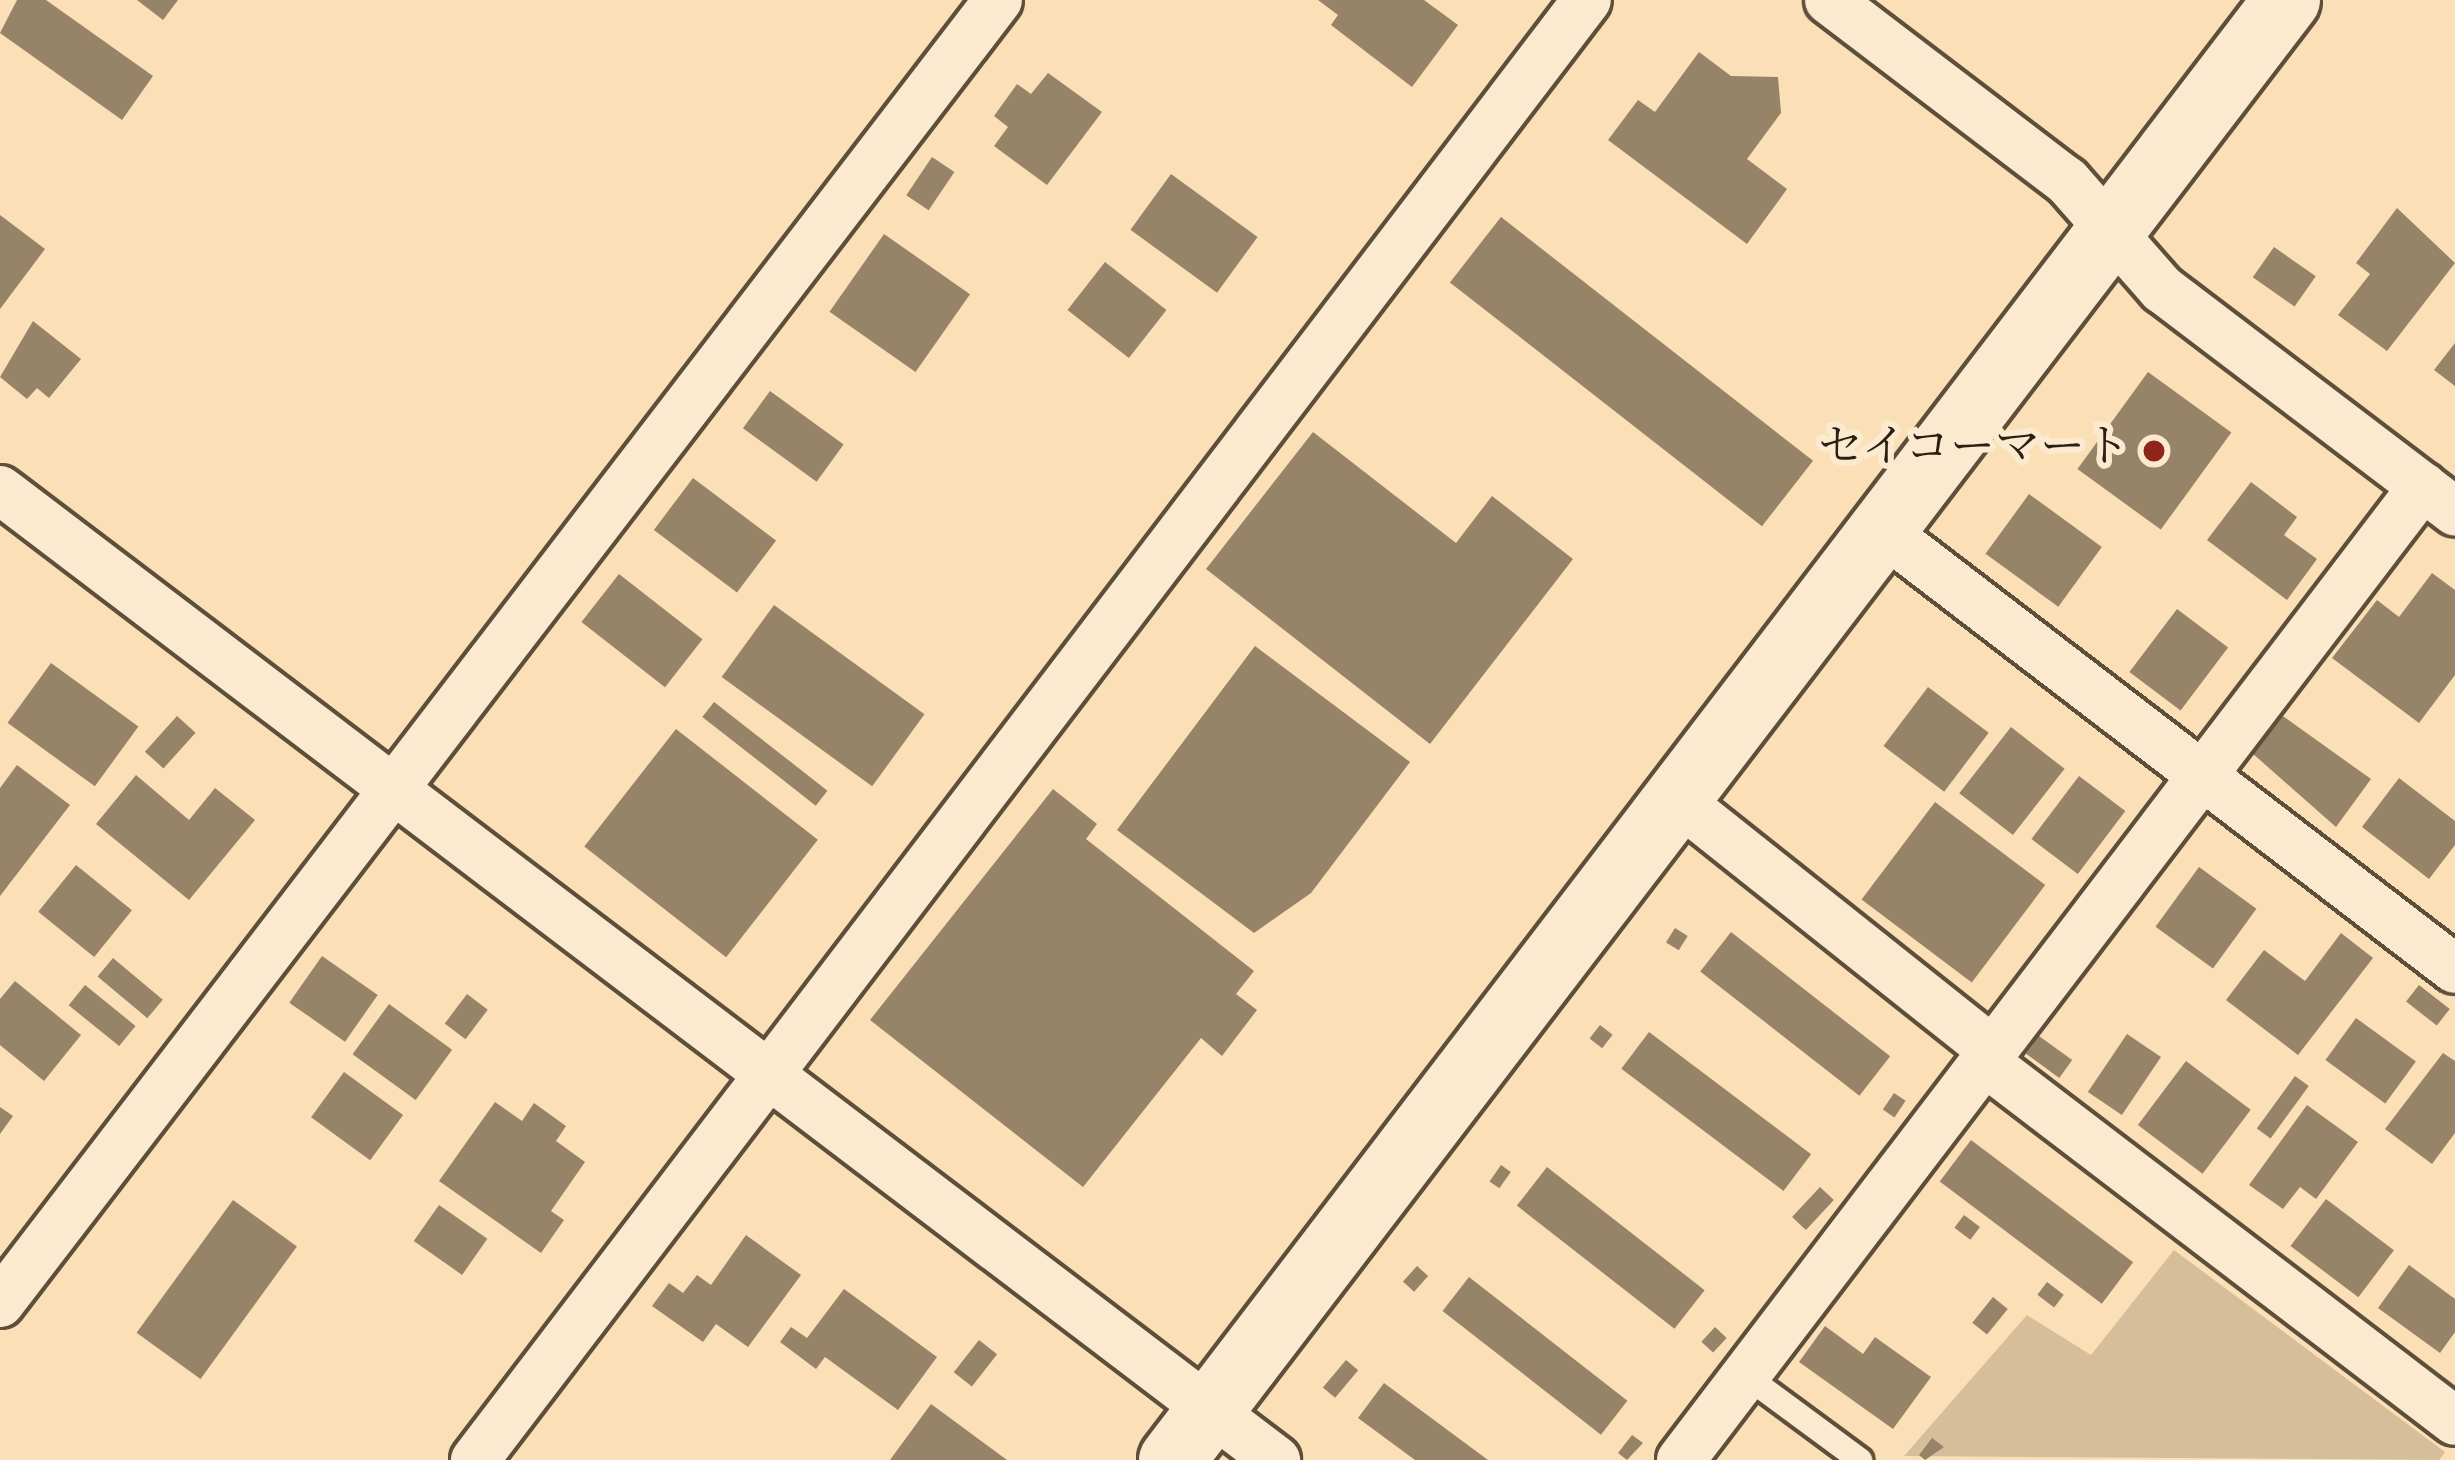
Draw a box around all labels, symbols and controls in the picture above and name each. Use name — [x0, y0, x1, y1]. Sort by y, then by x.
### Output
place label: セイコーマート — [1815, 424, 2130, 478]
marker: セイコーマート — [2141, 438, 2167, 464]

